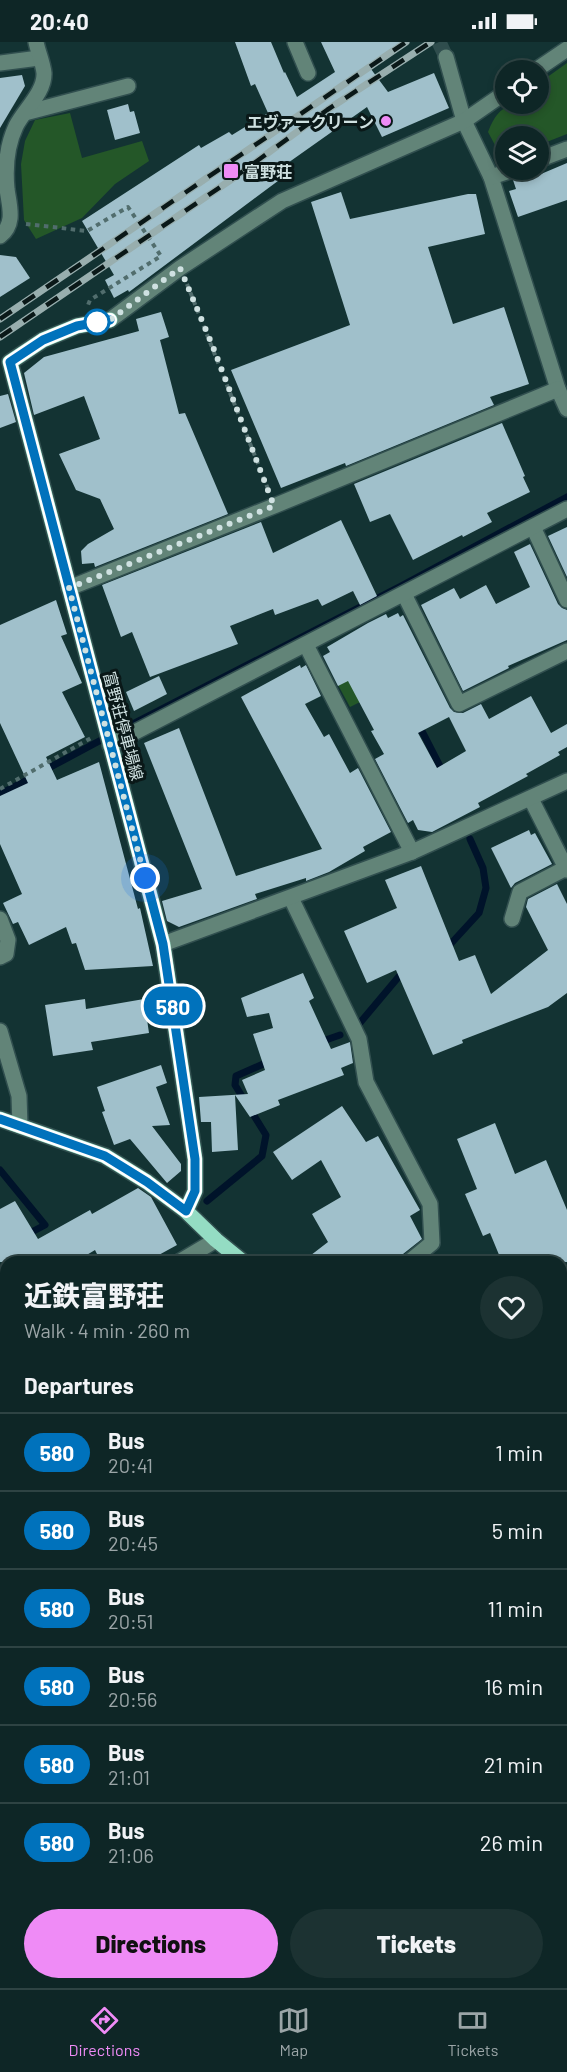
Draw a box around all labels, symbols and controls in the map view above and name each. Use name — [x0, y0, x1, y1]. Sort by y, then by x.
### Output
text: 20:40 — [30, 8, 89, 34]
map controls — [495, 60, 549, 180]
button: locate — [495, 60, 549, 114]
place label: エヴァークリーン — [247, 112, 374, 131]
marker: エヴァークリーン — [379, 114, 393, 128]
button: layers — [495, 126, 549, 180]
marker: 富野荘 — [222, 162, 240, 180]
place label: 富野荘 — [244, 162, 292, 181]
unlabelled marker — [84, 309, 110, 335]
street label: 富野荘停車場線 — [100, 669, 148, 783]
your location — [130, 863, 160, 893]
line badge: 580 — [138, 986, 207, 1026]
text: 580 — [156, 994, 190, 1019]
button: heart — [480, 1276, 543, 1339]
text: 近鉄富野荘 — [24, 1278, 164, 1312]
text: Walk · 4 min · 260 m — [24, 1318, 190, 1342]
text: Departures — [24, 1372, 134, 1398]
text: Bus — [108, 1427, 145, 1453]
text: 1 min — [495, 1439, 543, 1465]
text: 580 — [40, 1440, 74, 1465]
text: 20:41 — [108, 1453, 153, 1477]
text: Bus — [108, 1505, 145, 1531]
text: 5 min — [492, 1517, 543, 1543]
text: 580 — [40, 1518, 74, 1543]
text: 20:45 — [108, 1531, 158, 1555]
text: Bus — [108, 1583, 145, 1609]
text: 11 min — [487, 1595, 543, 1621]
text: 580 — [40, 1596, 74, 1621]
text: 20:51 — [108, 1609, 154, 1633]
text: Bus — [108, 1661, 145, 1687]
text: 16 min — [484, 1673, 543, 1699]
text: 580 — [40, 1674, 74, 1699]
text: 20:56 — [108, 1687, 157, 1711]
text: Bus — [108, 1739, 145, 1765]
text: 21 min — [484, 1751, 543, 1777]
text: 580 — [40, 1752, 74, 1777]
text: 21:01 — [108, 1765, 150, 1789]
text: Bus — [108, 1817, 145, 1843]
text: 26 min — [480, 1829, 543, 1855]
text: 580 — [40, 1830, 74, 1855]
text: 21:06 — [108, 1843, 154, 1867]
button: Directions — [24, 1909, 278, 1978]
button: Tickets — [290, 1909, 543, 1978]
tab: Directions — [69, 2004, 140, 2059]
tab: Map — [277, 2004, 310, 2059]
tab: Tickets — [447, 2004, 498, 2059]

